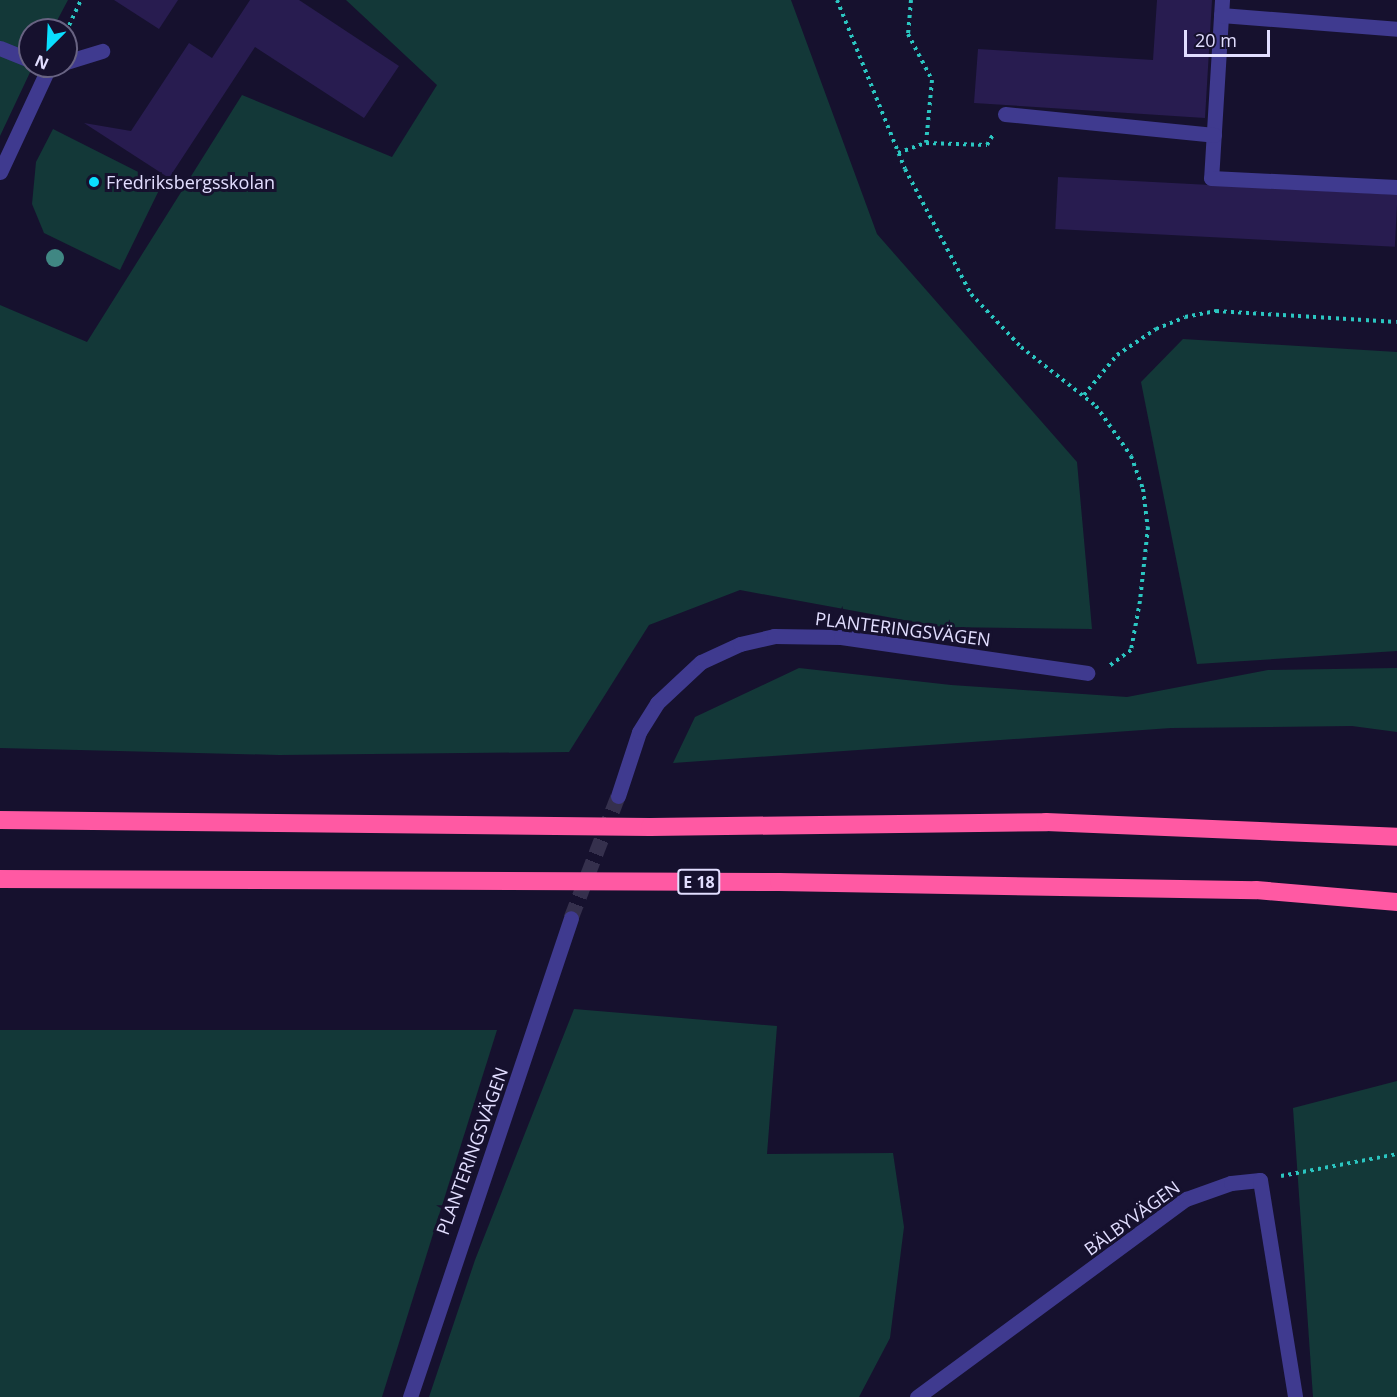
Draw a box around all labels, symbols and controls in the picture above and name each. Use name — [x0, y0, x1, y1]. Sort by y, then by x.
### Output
north arrow — [18, 18, 78, 78]
scale bar — [1187, 18, 1272, 56]
text: 20 m — [1195, 28, 1237, 52]
text: N — [31, 50, 52, 75]
place label: Fredriksbergsskolan — [106, 171, 275, 193]
marker: Fredriksbergsskolan — [87, 175, 101, 189]
street label: PLANTERINGSVÄGEN — [814, 608, 992, 650]
road number: E 18 — [676, 869, 722, 895]
street label: PLANTERINGSVÄGEN — [432, 1064, 512, 1238]
street label: BÄLBYVÄGEN — [1080, 1176, 1184, 1260]

